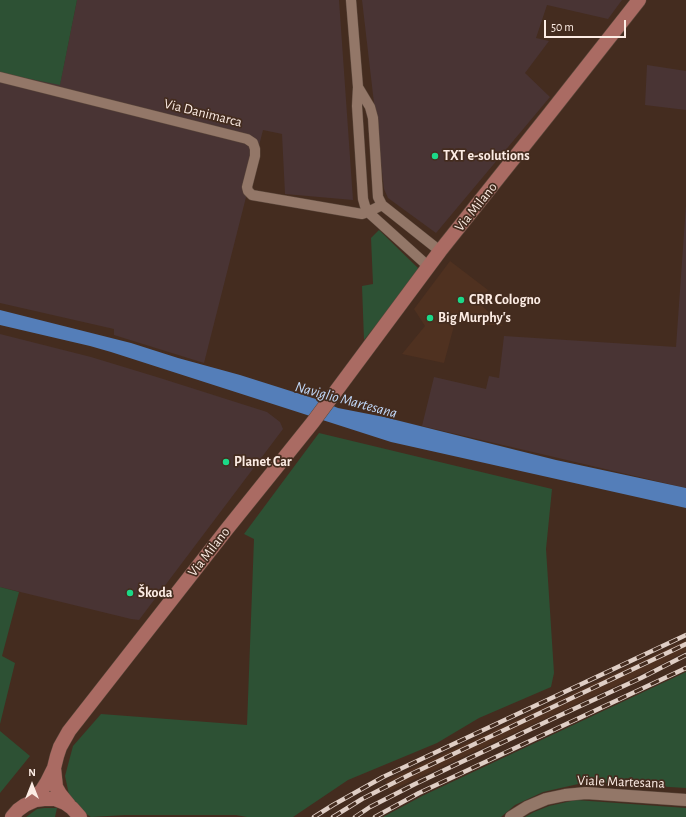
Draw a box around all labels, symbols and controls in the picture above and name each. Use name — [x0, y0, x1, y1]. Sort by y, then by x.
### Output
scale bar — [546, 12, 628, 38]
text: 50 m — [551, 21, 574, 33]
street label: Via Danimarca — [162, 95, 244, 131]
place label: TXT e-solutions — [443, 148, 530, 164]
marker: TXT e-solutions — [430, 151, 440, 161]
street label: Via Milano — [451, 179, 501, 235]
place label: CRR Cologno — [469, 292, 541, 308]
marker: CRR Cologno — [456, 295, 466, 305]
place label: Big Murphy's — [438, 310, 511, 326]
marker: Big Murphy's — [425, 313, 435, 323]
water label: Naviglio Martesana — [293, 378, 399, 422]
place label: Planet Car — [234, 454, 292, 470]
marker: Planet Car — [221, 457, 231, 467]
street label: Via Milano — [184, 524, 234, 580]
place label: Škoda — [138, 585, 173, 601]
marker: Škoda — [125, 588, 135, 598]
north arrow — [12, 765, 52, 805]
text: N — [28, 767, 36, 778]
street label: Viale Martesana — [577, 772, 665, 792]

